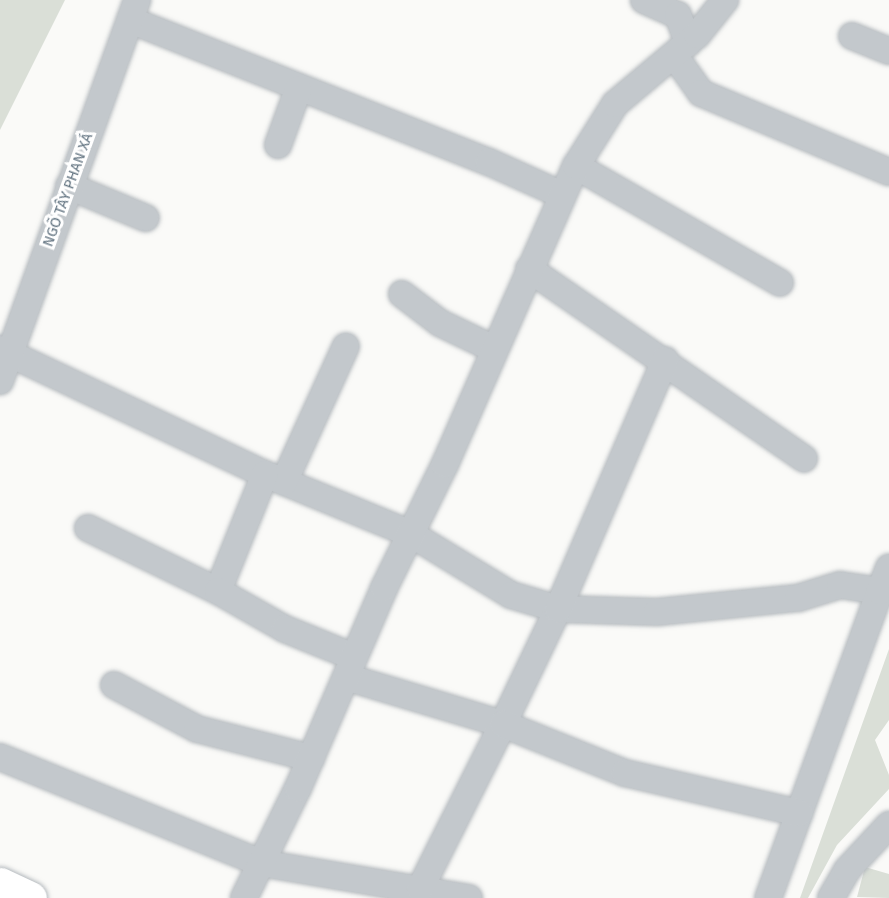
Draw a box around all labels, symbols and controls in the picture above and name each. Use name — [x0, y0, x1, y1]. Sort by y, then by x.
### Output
street label: NGÕ TÂY PHAN XÁ — [39, 131, 97, 249]

